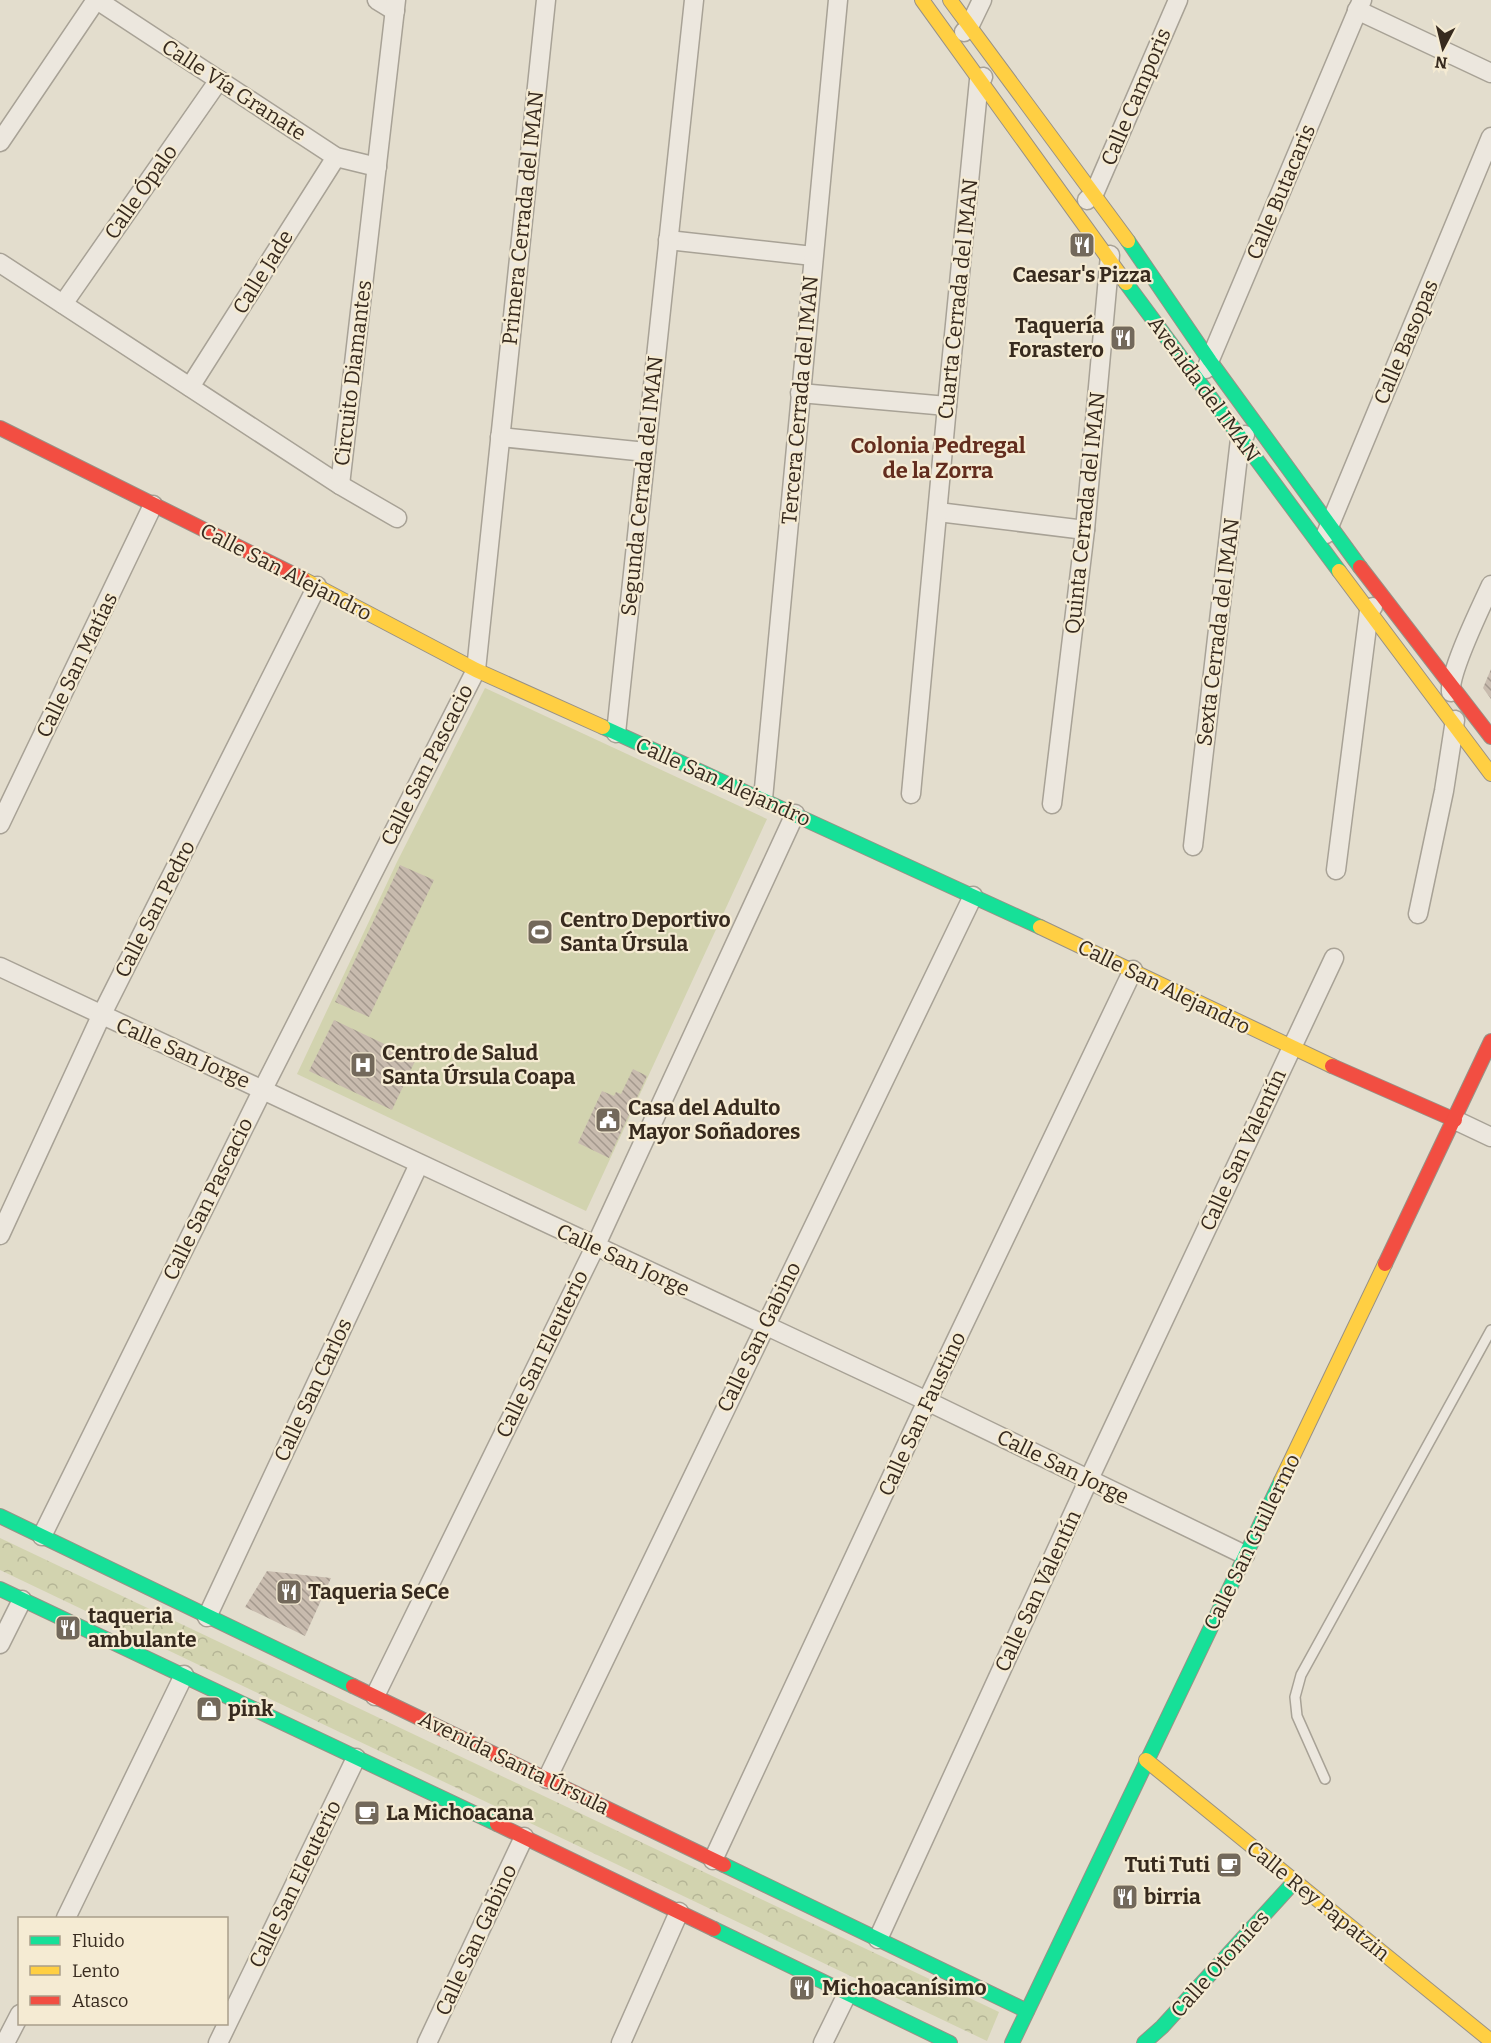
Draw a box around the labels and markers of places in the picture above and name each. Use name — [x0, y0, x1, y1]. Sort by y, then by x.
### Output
restaurant icon: Caesar's Pizza — [1067, 230, 1097, 260]
place label: Caesar's Pizza — [1013, 262, 1152, 288]
place label: Taquería Forastero — [1008, 313, 1104, 363]
restaurant icon: Taquería Forastero — [1108, 323, 1138, 353]
place label: Centro Deportivo Santa Úrsula — [560, 907, 731, 957]
sports icon: Centro Deportivo Santa Úrsula — [525, 917, 555, 947]
place label: Centro de Salud Santa Úrsula Coapa — [382, 1040, 575, 1090]
hospital icon: Centro de Salud Santa Úrsula Coapa — [348, 1050, 378, 1080]
place label: Casa del Adulto Mayor Soñadores — [628, 1095, 800, 1145]
public building icon: Casa del Adulto Mayor Soñadores — [593, 1105, 623, 1135]
restaurant icon: Taqueria SeCe — [274, 1577, 304, 1607]
place label: Taqueria SeCe — [308, 1579, 449, 1605]
place label: taqueria ambulante — [88, 1603, 197, 1653]
restaurant icon: taqueria ambulante — [53, 1613, 83, 1643]
shop icon: pink — [194, 1694, 224, 1724]
place label: pink — [228, 1696, 274, 1722]
cafe icon: La Michoacana — [352, 1798, 382, 1828]
place label: La Michoacana — [386, 1800, 534, 1826]
cafe icon: Tuti Tuti — [1214, 1850, 1244, 1880]
place label: Tuti Tuti — [1124, 1852, 1210, 1878]
restaurant icon: birria — [1110, 1882, 1140, 1912]
place label: birria — [1144, 1884, 1201, 1910]
restaurant icon: Michoacanísimo — [787, 1973, 817, 2003]
place label: Michoacanísimo — [822, 1975, 987, 2001]

